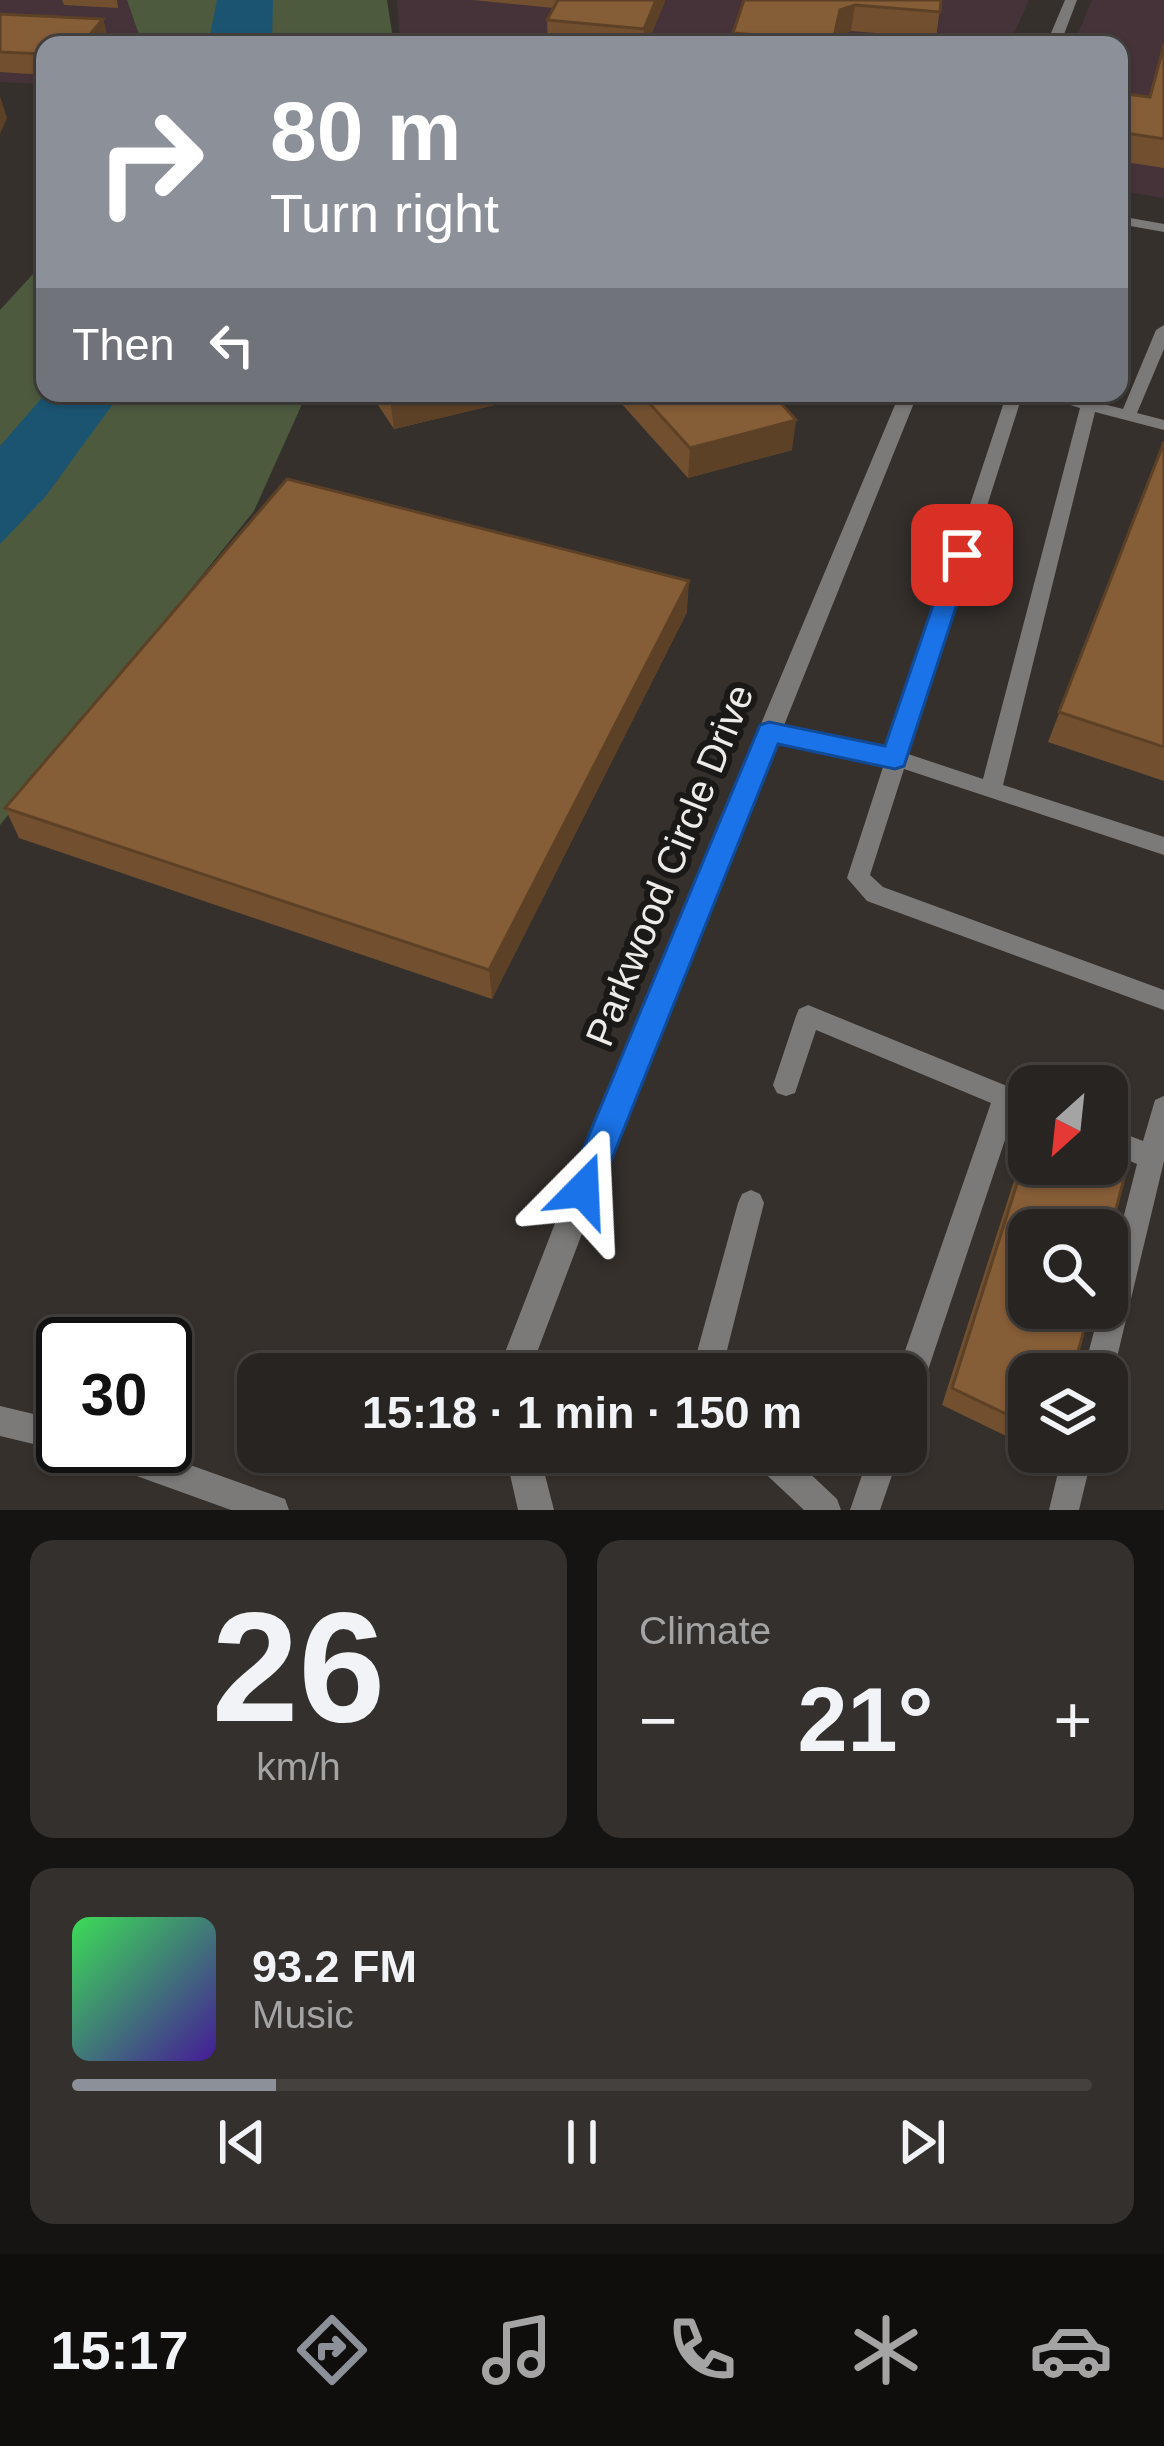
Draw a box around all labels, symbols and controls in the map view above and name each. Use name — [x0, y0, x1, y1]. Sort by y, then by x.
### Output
icon: right — [72, 84, 228, 240]
text: 80 m — [270, 84, 461, 178]
text: Turn right — [270, 183, 499, 243]
icon: left — [199, 312, 265, 378]
text: Then — [72, 319, 175, 370]
pin — [911, 504, 1013, 606]
icon: arrive — [929, 522, 995, 588]
street label: Parkwood Circle Drive — [577, 678, 762, 1052]
north arrow — [1008, 1065, 1128, 1185]
map controls — [1008, 1065, 1128, 1473]
position arrow — [520, 1127, 646, 1253]
button: search — [1008, 1209, 1128, 1329]
speed limit sign: 30 — [36, 1317, 192, 1473]
button: layers — [1008, 1353, 1128, 1473]
text: 15:18 · 1 min · 150 m — [362, 1387, 802, 1438]
text: 26 — [212, 1580, 385, 1754]
text: Climate — [639, 1609, 771, 1652]
text: 21° — [797, 1670, 934, 1770]
text: − — [639, 1683, 678, 1757]
text: + — [1053, 1683, 1092, 1757]
text: km/h — [256, 1745, 341, 1788]
text: 93.2 FM — [252, 1941, 417, 1992]
text: Music — [252, 1993, 354, 2036]
icon: previous — [209, 2109, 275, 2175]
icon: pause — [549, 2109, 615, 2175]
icon: next — [889, 2109, 955, 2175]
icon: directions — [290, 2308, 374, 2392]
icon: music — [475, 2308, 559, 2392]
icon: phone — [660, 2308, 744, 2392]
icon: climate — [844, 2308, 928, 2392]
icon: car — [1029, 2308, 1113, 2392]
text: 15:17 — [50, 2320, 189, 2380]

